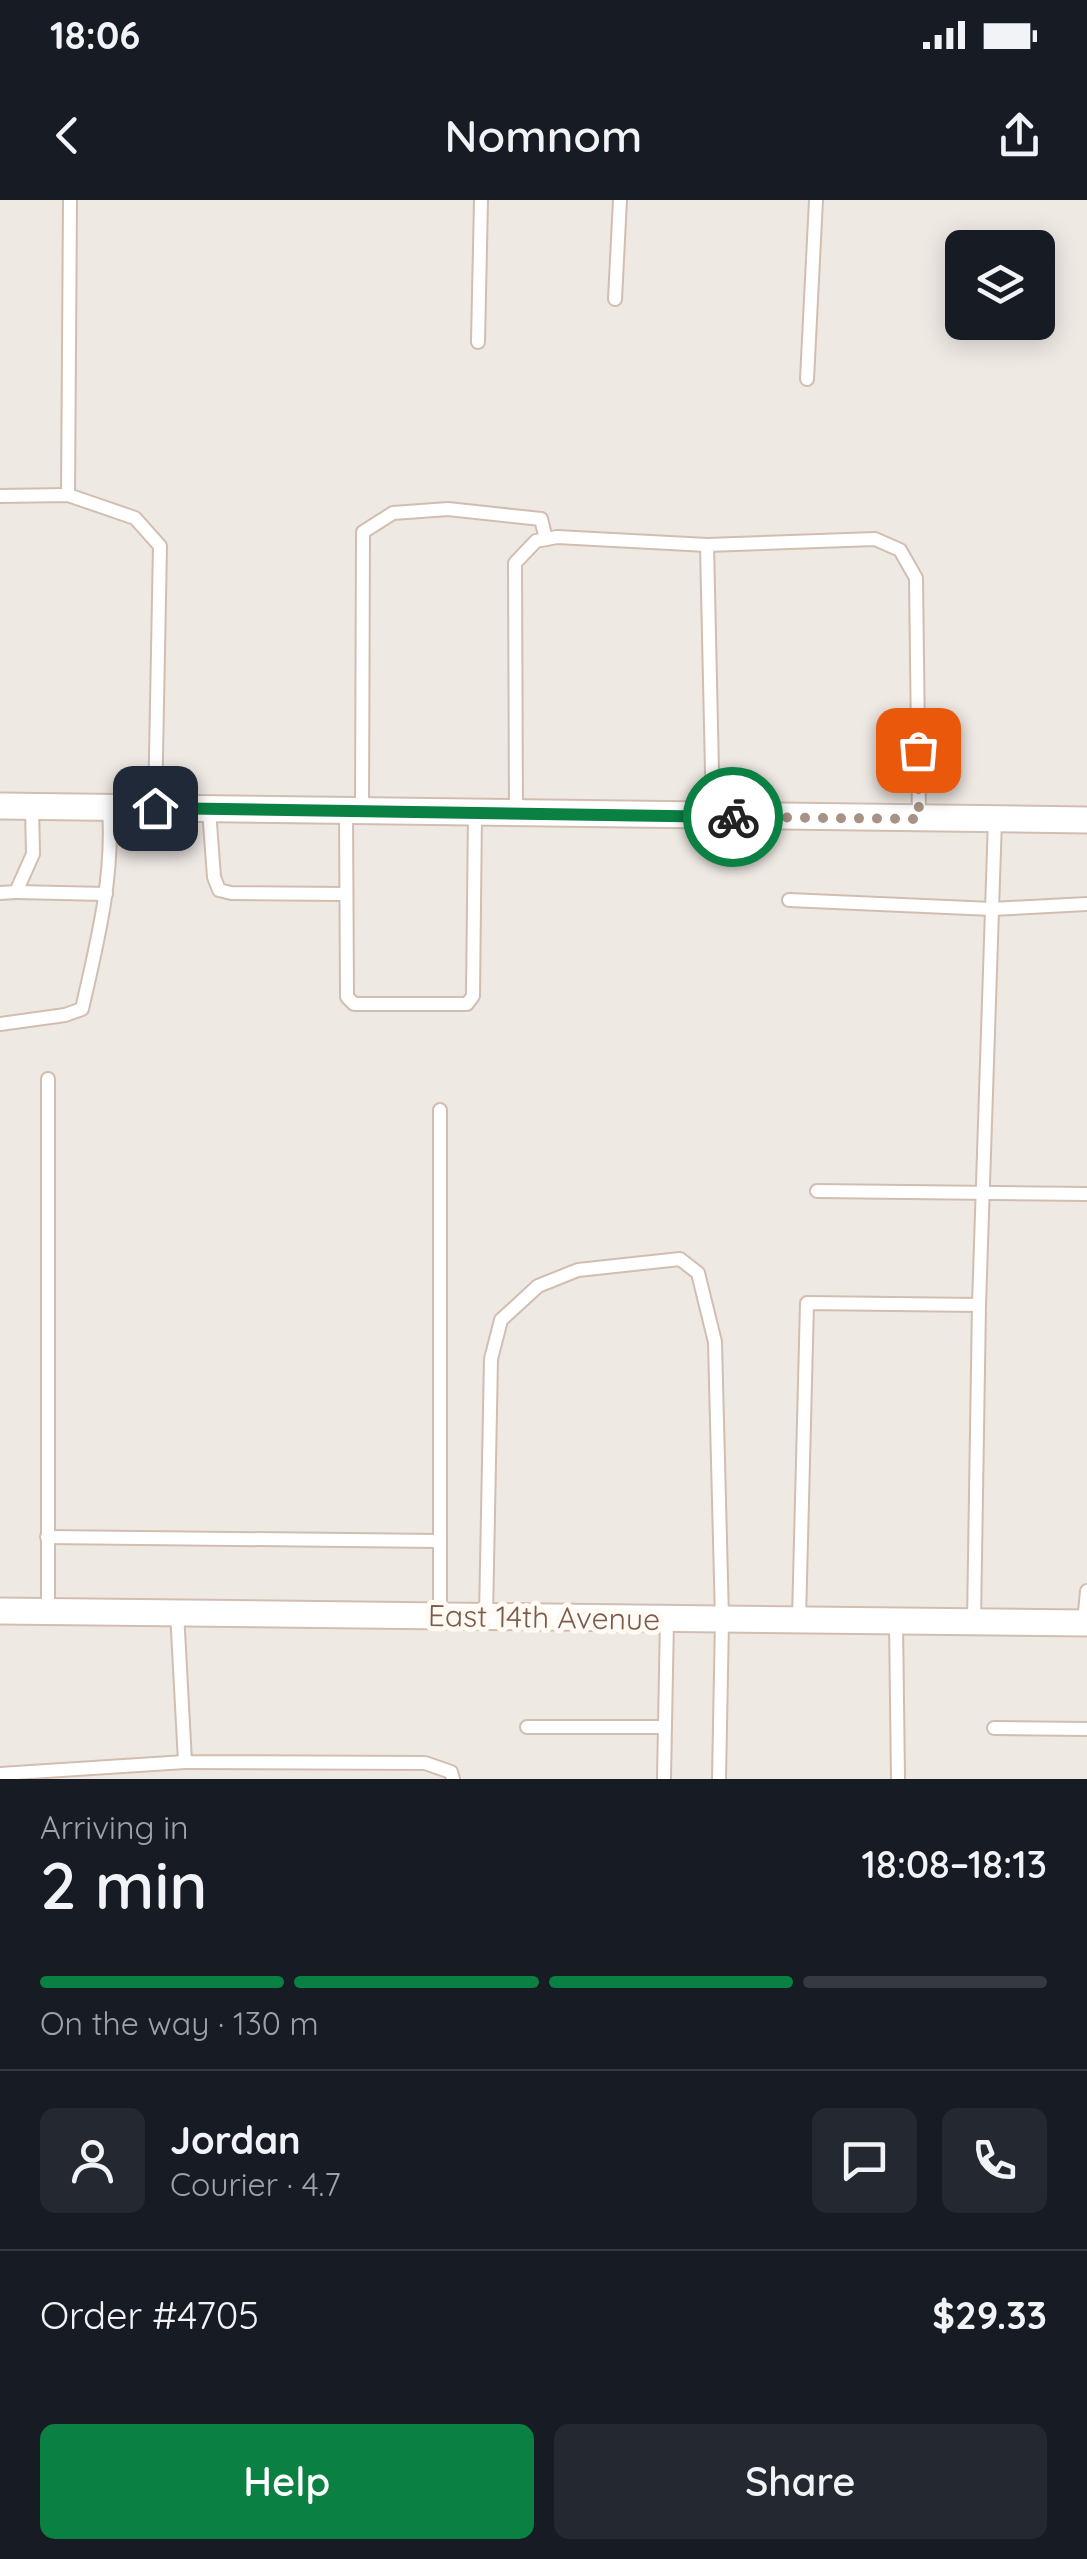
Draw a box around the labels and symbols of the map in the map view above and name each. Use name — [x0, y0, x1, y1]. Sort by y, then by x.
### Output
pin — [876, 708, 961, 793]
pin — [113, 766, 198, 851]
courier — [683, 767, 783, 867]
street label: East 14th Avenue — [428, 1596, 660, 1638]

